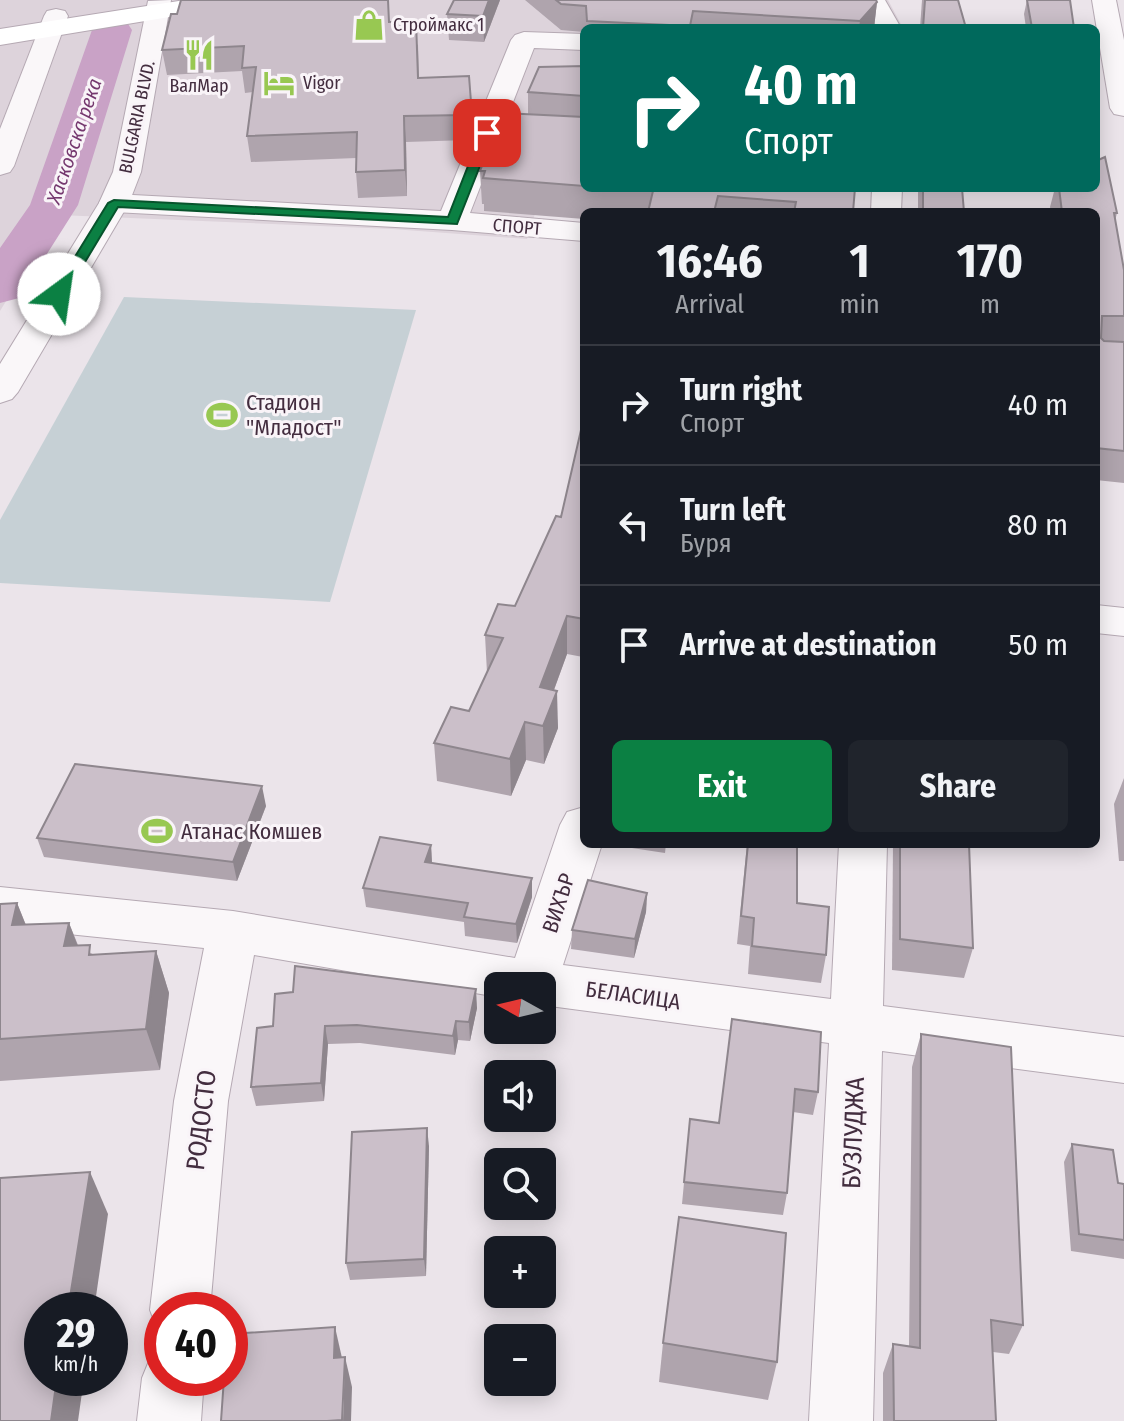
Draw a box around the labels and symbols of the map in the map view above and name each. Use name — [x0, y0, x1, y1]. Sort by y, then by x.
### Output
shop icon: Строймакс 1 — [352, 8, 386, 42]
place label: Строймакс 1 — [393, 14, 484, 36]
restaurant icon: ВалМар — [182, 38, 216, 72]
street label: BULGARIA BLVD. — [114, 58, 160, 176]
hotel icon: Vigor — [262, 66, 296, 100]
place label: Vigor — [303, 72, 341, 94]
water label: Хасковска река — [41, 75, 107, 208]
place label: ВалМар — [169, 75, 229, 97]
pin — [453, 99, 521, 167]
street label: СПОРТ — [492, 214, 543, 240]
position arrow — [17, 252, 101, 336]
place label: Стадион "Младост" — [246, 389, 342, 441]
sports icon: Стадион "Младост" — [205, 398, 239, 432]
sports icon: Атанас Комшев — [140, 814, 174, 848]
place label: Атанас Комшев — [181, 818, 322, 845]
street label: ВИХЪР — [536, 870, 581, 936]
north arrow — [484, 972, 556, 1044]
street label: БЕЛАСИЦА — [584, 975, 683, 1016]
street label: РОДОСТО — [180, 1068, 223, 1172]
street label: БУЗЛУДЖА — [836, 1076, 871, 1190]
speed limit sign: 40 — [144, 1292, 248, 1396]

